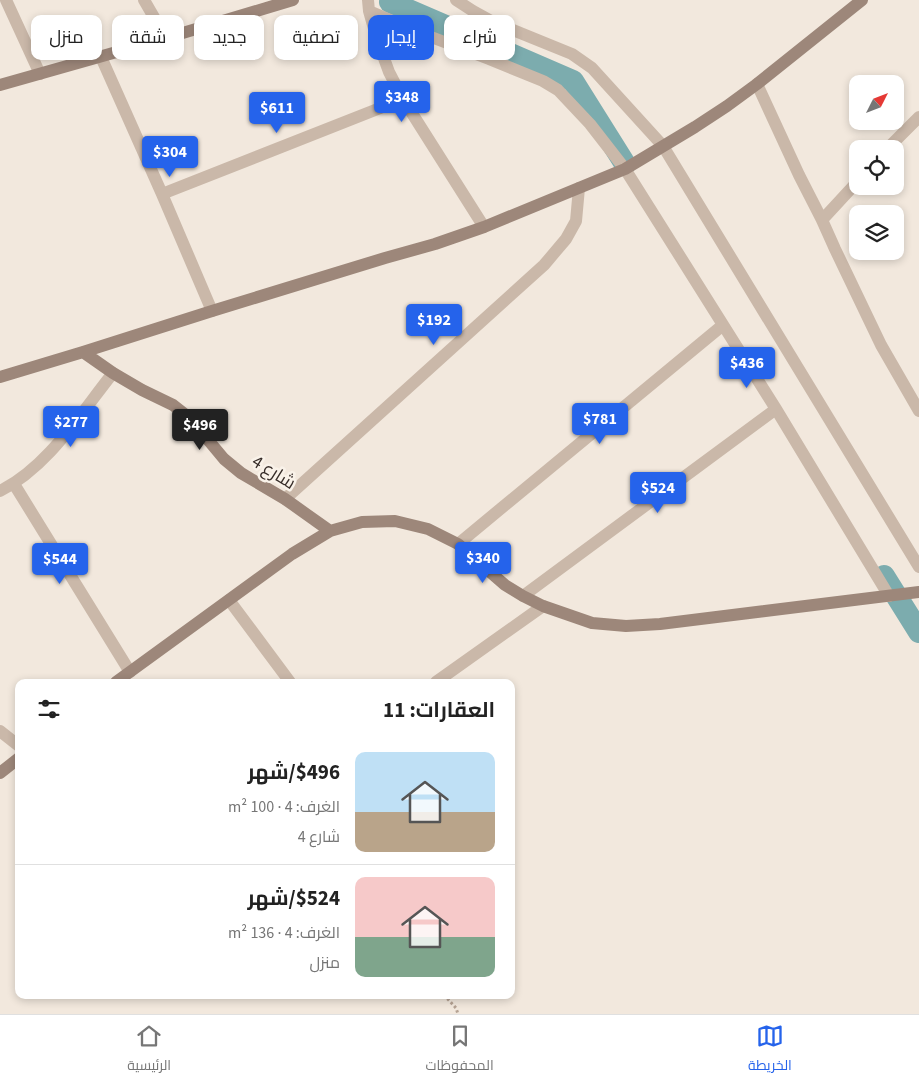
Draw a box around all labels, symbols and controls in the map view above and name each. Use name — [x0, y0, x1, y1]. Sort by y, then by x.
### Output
chip: منزل — [31, 15, 102, 60]
chip: شقة — [112, 15, 184, 60]
chip: جديد — [194, 15, 264, 60]
chip: تصفية — [274, 15, 358, 60]
chip: إيجار — [368, 15, 434, 60]
chip: شراء — [444, 15, 515, 60]
north arrow — [849, 75, 904, 130]
map controls — [849, 75, 904, 260]
pin: $348 — [372, 80, 432, 123]
text: $348 — [385, 86, 419, 108]
pin: $611 — [247, 92, 307, 134]
text: $611 — [260, 97, 294, 119]
pin: $304 — [140, 136, 200, 178]
button: locate — [849, 140, 904, 195]
text: $304 — [153, 141, 187, 163]
button: layers — [849, 205, 904, 260]
pin: $192 — [404, 304, 464, 346]
text: $192 — [417, 309, 451, 331]
pin: $436 — [717, 346, 777, 389]
text: $436 — [730, 352, 764, 374]
pin: $781 — [570, 402, 630, 445]
pin: $277 — [41, 406, 101, 448]
pin: $496 — [170, 408, 230, 451]
text: $781 — [583, 408, 617, 430]
text: $277 — [54, 411, 88, 433]
text: $496 — [183, 414, 217, 436]
street label: شارع 4 — [247, 449, 300, 496]
pin: $524 — [628, 472, 688, 514]
text: $524 — [641, 477, 675, 499]
pin: $544 — [30, 542, 90, 585]
pin: $340 — [453, 542, 513, 584]
text: $340 — [466, 547, 500, 569]
text: $544 — [43, 548, 77, 570]
icon: filters — [35, 695, 63, 723]
text: العقارات: 11 — [383, 695, 495, 725]
text: $496/شهر — [247, 757, 340, 787]
icon: home — [395, 772, 455, 832]
text: الغرف: 4 · 100 m² — [228, 796, 340, 818]
text: شارع 4 — [298, 826, 340, 848]
text: $524/شهر — [247, 883, 340, 913]
icon: home — [395, 897, 455, 957]
text: الغرف: 4 · 136 m² — [228, 922, 340, 944]
text: منزل — [310, 952, 340, 974]
tab: الرئيسية — [127, 1022, 171, 1078]
tab: المحفوظات — [426, 1022, 494, 1078]
tab: الخريطة — [748, 1022, 792, 1078]

